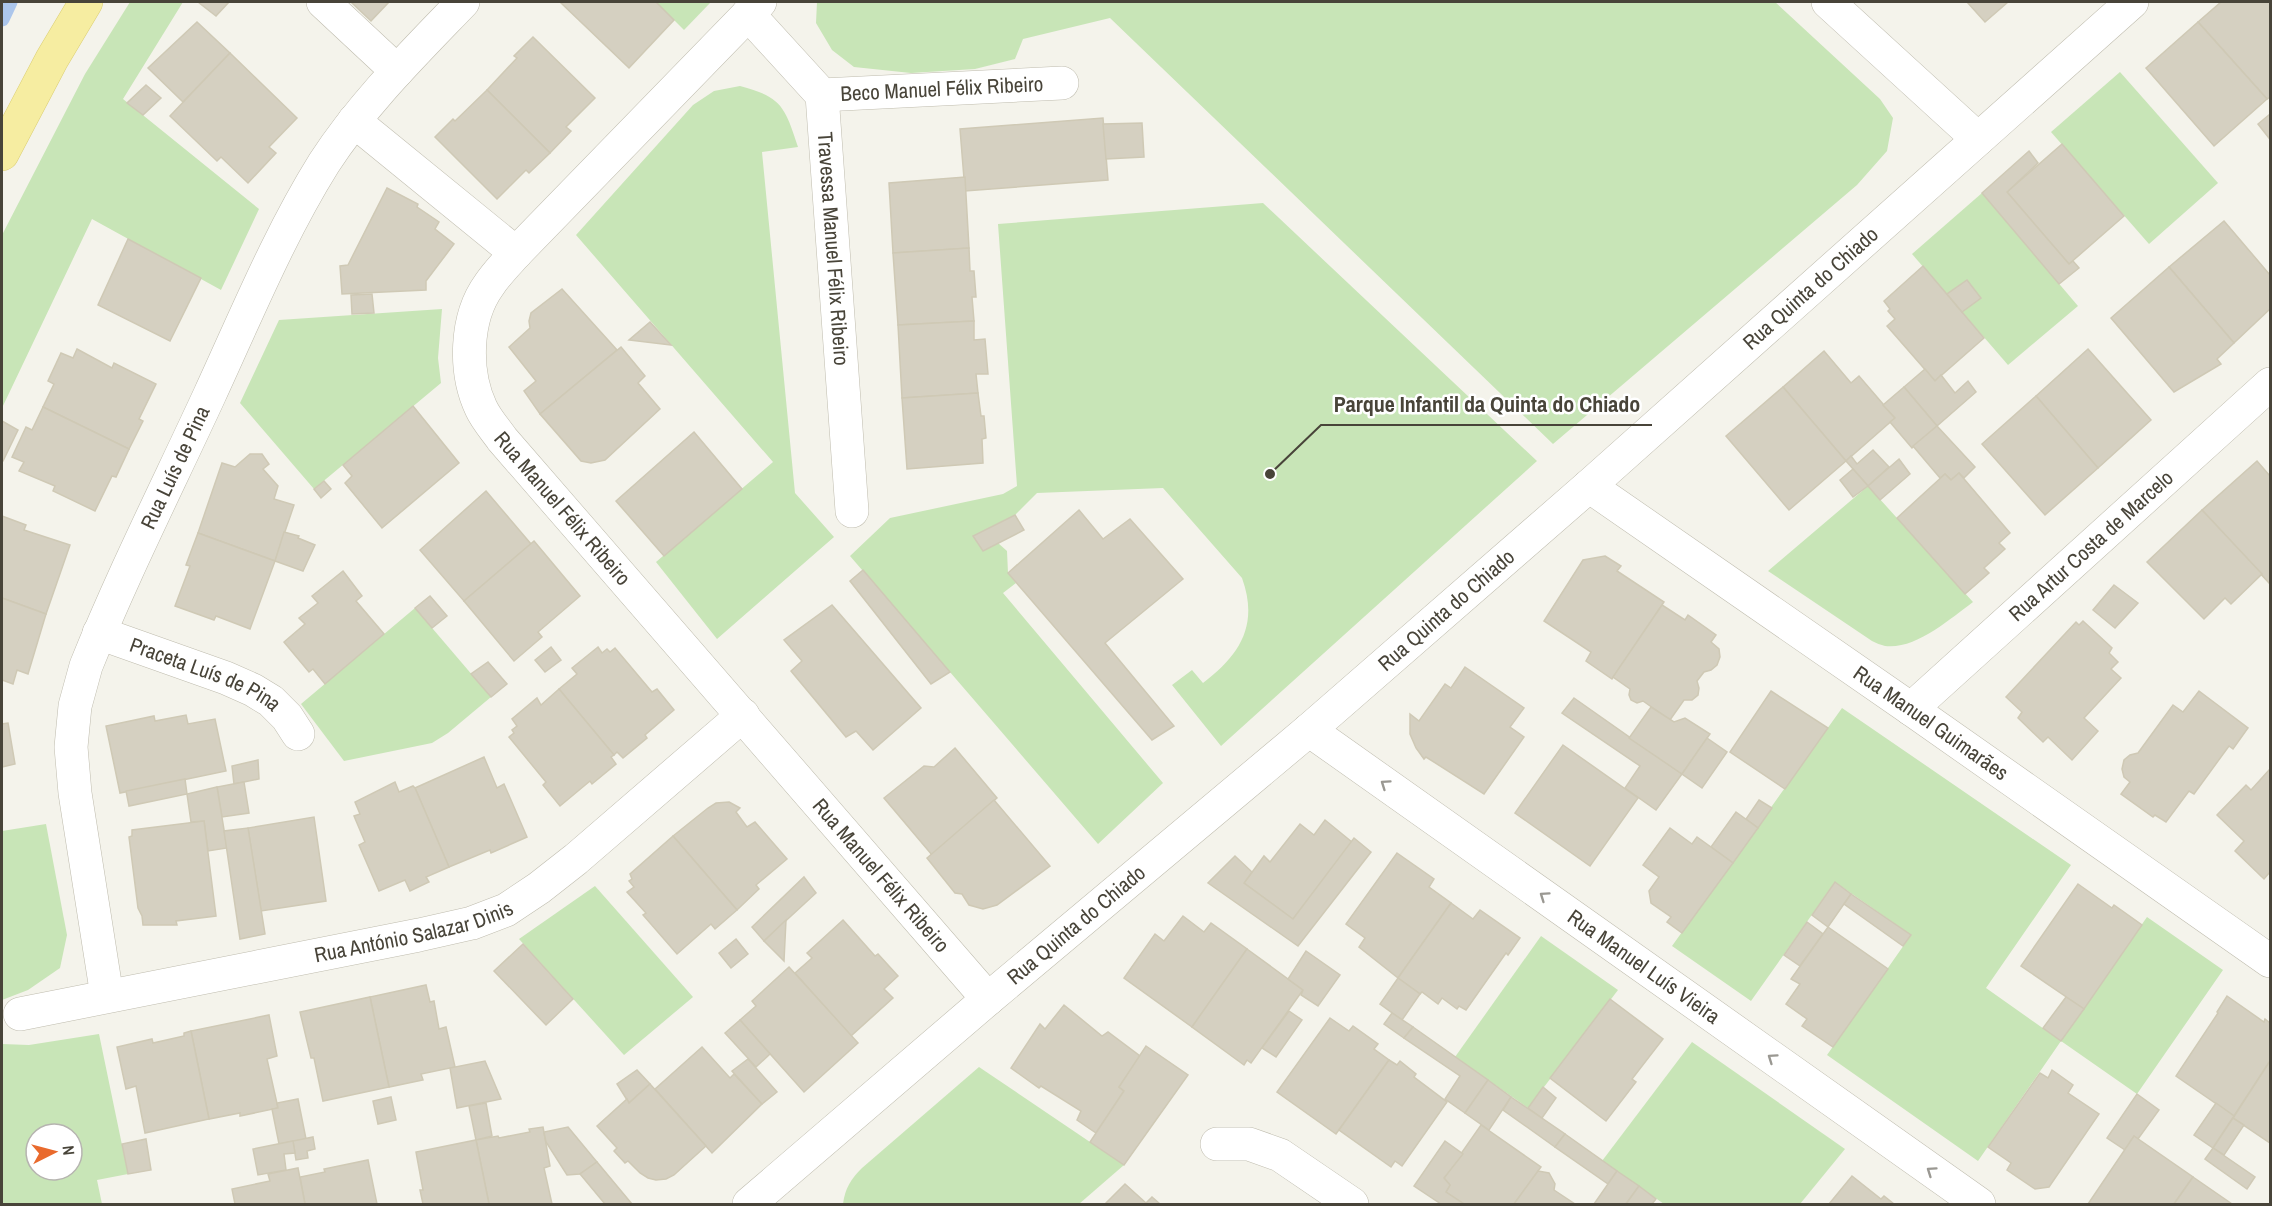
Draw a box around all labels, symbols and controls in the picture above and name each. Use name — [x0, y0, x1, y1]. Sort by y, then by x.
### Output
street label: Beco Manuel Félix Ribeiro — [840, 69, 1044, 108]
street label: Travessa Manuel Félix Ribeiro — [811, 131, 856, 367]
street label: Rua Quinta do Chiado — [1736, 220, 1884, 356]
callout: Parque Infantil da Quinta do Chiado — [1321, 385, 1652, 425]
text: Parque Infantil da Quinta do Chiado — [1334, 389, 1640, 419]
street label: Rua Luís de Pina — [133, 401, 217, 534]
street label: Rua Manuel Félix Ribeiro — [488, 425, 638, 592]
street label: Rua Artur Costa de Marcelo — [2002, 463, 2179, 628]
street label: Rua Quinta do Chiado — [1372, 542, 1521, 677]
street label: Praceta Luís de Pina — [126, 630, 288, 718]
street label: Rua Manuel Guimarães — [1848, 658, 2014, 787]
one-way arrow — [1381, 780, 1392, 791]
street label: Rua Manuel Félix Ribeiro — [806, 792, 956, 959]
street label: Rua Quinta do Chiado — [1001, 858, 1151, 991]
one-way arrow — [1540, 892, 1551, 903]
street label: Rua António Salazar Dinis — [312, 894, 519, 969]
street label: Rua Manuel Luís Vieira — [1562, 902, 1726, 1031]
one-way arrow — [1767, 1054, 1778, 1065]
north arrow — [24, 1122, 84, 1182]
text: N — [57, 1145, 80, 1156]
one-way arrow — [1926, 1167, 1937, 1178]

